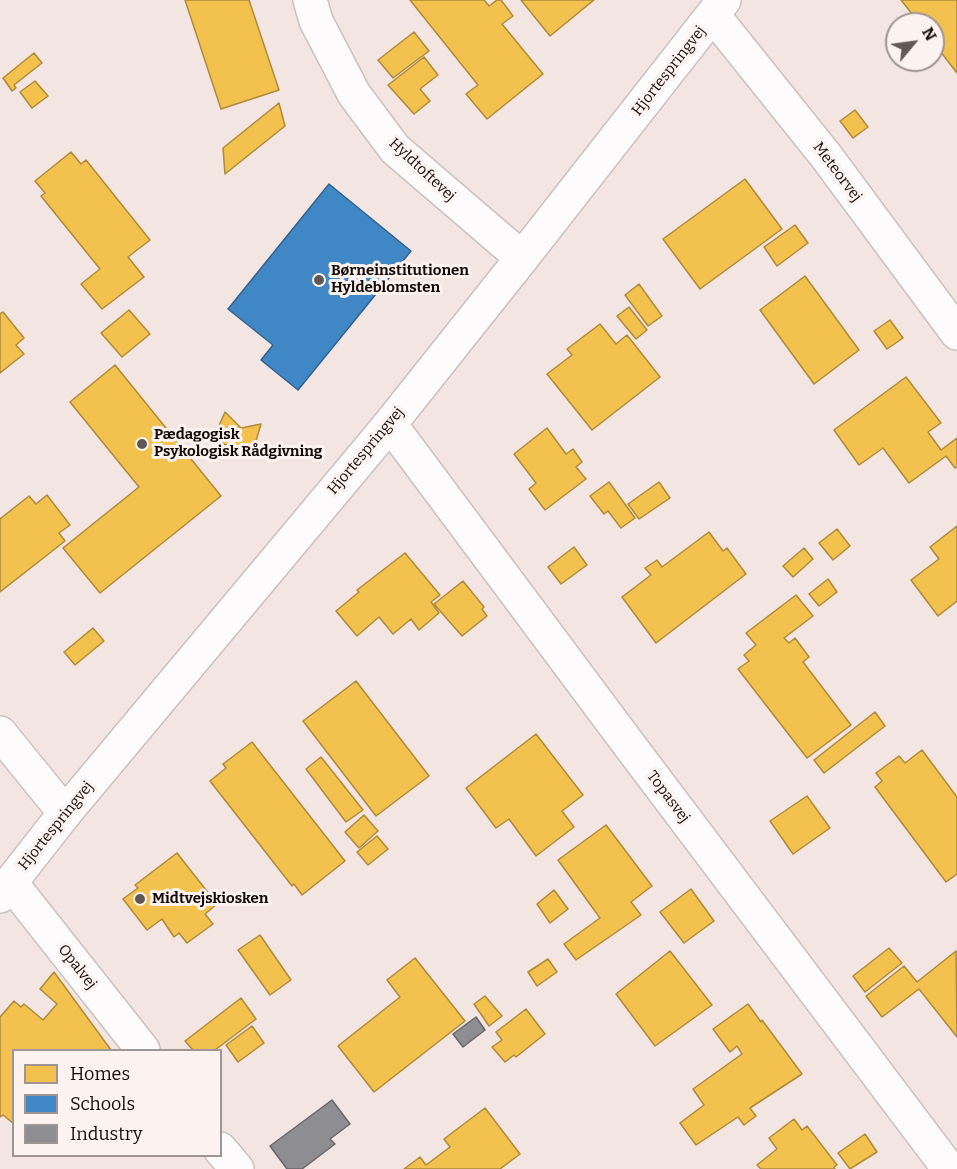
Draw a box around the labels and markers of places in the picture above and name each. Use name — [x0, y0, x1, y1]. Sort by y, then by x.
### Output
place label: Børneinstitutionen Hyldeblomsten — [331, 262, 469, 297]
marker: Børneinstitutionen Hyldeblomsten — [312, 273, 326, 287]
place label: Pædagogisk Psykologisk Rådgivning — [154, 426, 322, 461]
marker: Pædagogisk Psykologisk Rådgivning — [135, 437, 149, 451]
place label: Midtvejskiosken — [152, 890, 268, 908]
marker: Midtvejskiosken — [133, 892, 147, 906]

